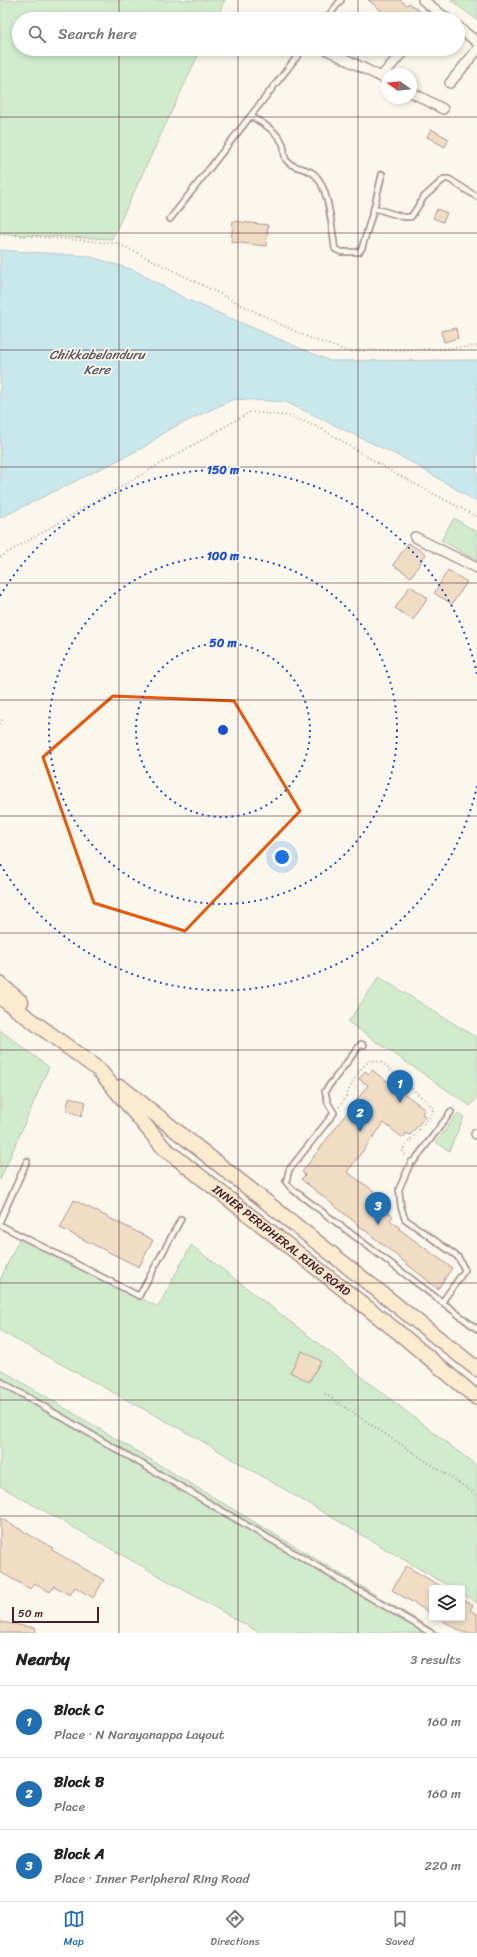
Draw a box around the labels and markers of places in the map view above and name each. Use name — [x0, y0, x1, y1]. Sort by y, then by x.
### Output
centre of rings — [216, 723, 230, 737]
pin: 1 — [387, 1070, 413, 1103]
pin: 2 — [347, 1099, 373, 1132]
pin: 3 — [365, 1192, 391, 1225]

